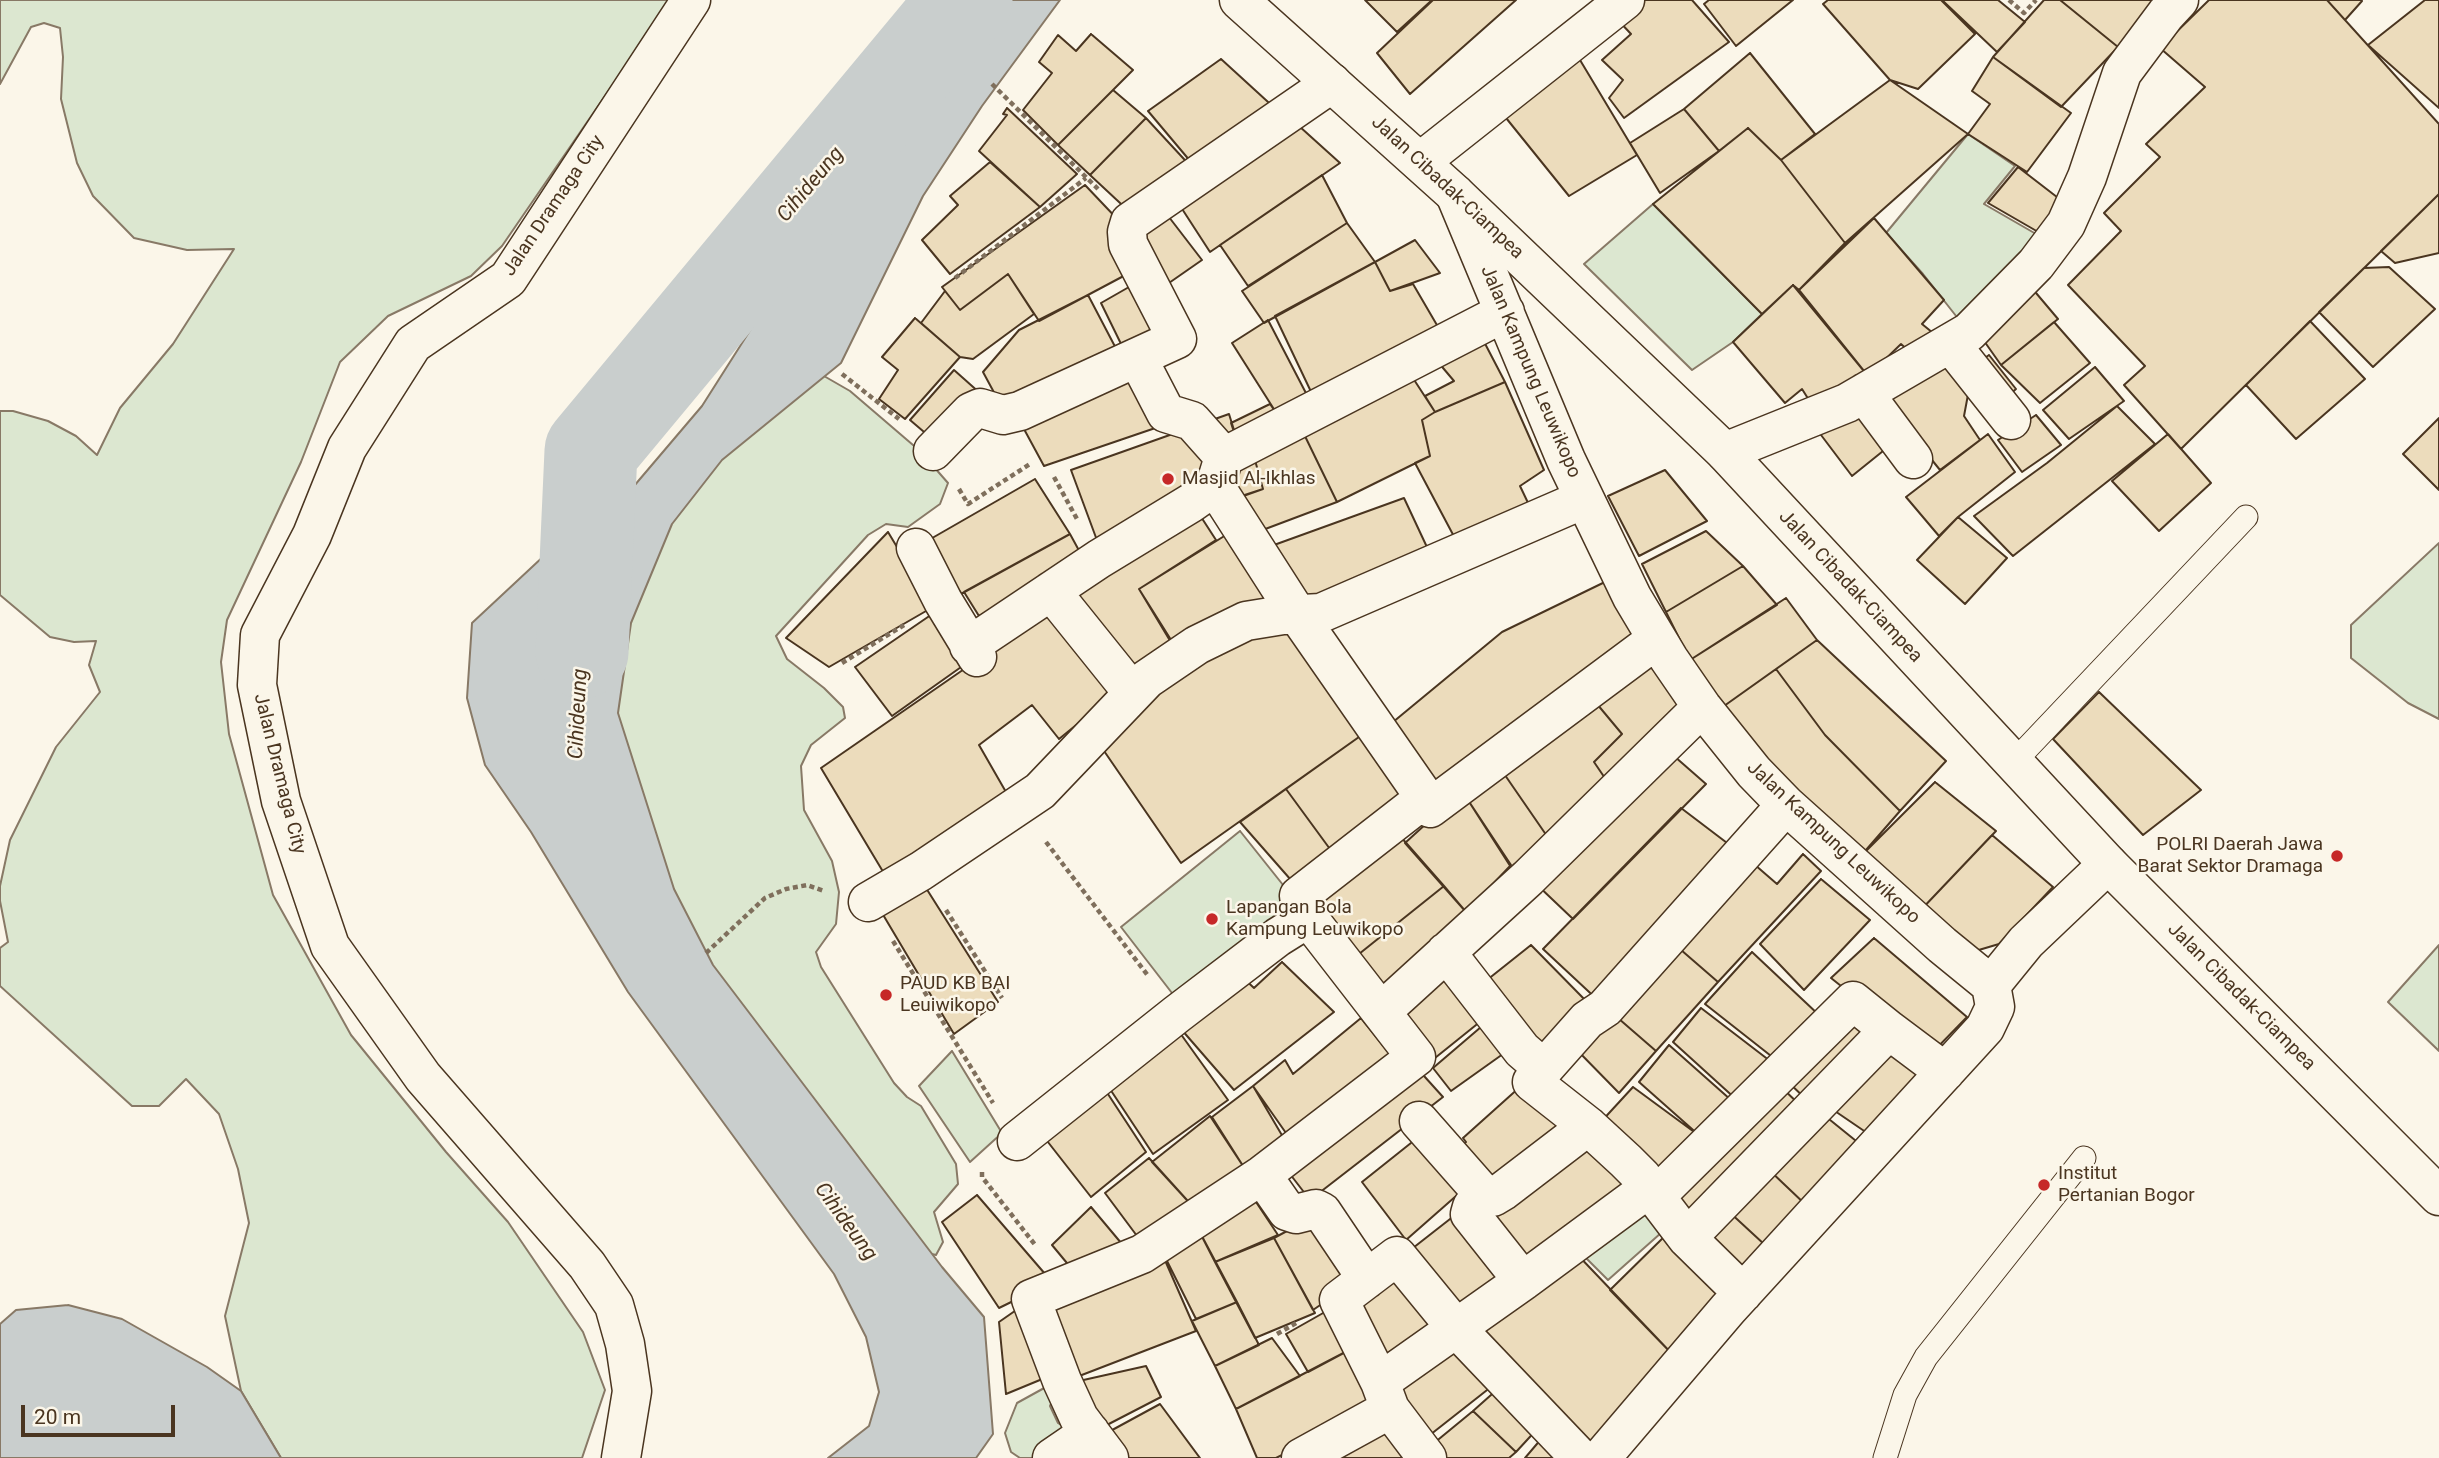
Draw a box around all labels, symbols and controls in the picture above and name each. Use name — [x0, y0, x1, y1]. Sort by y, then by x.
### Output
street label: Jalan Cibadak-Ciampea — [1366, 111, 1528, 265]
street label: Jalan Dramaga City — [498, 131, 610, 281]
water label: Cihideung — [772, 142, 850, 228]
street label: Jalan Kampung Leuwikopo — [1475, 262, 1585, 482]
place label: Masjid Al-Ikhlas — [1182, 468, 1316, 490]
marker: Masjid Al-Ikhlas — [1160, 471, 1176, 487]
street label: Jalan Cibadak-Ciampea — [1773, 506, 1927, 668]
water label: Cihideung — [564, 668, 594, 760]
street label: Jalan Dramaga City — [248, 691, 310, 857]
street label: Jalan Kampung Leuwikopo — [1742, 757, 1924, 929]
place label: POLRI Daerah Jawa Barat Sektor Dramaga — [2138, 834, 2323, 878]
marker: POLRI Daerah Jawa Barat Sektor Dramaga — [2329, 848, 2345, 864]
place label: Lapangan Bola Kampung Leuwikopo — [1226, 897, 1404, 941]
marker: Lapangan Bola Kampung Leuwikopo — [1204, 911, 1220, 927]
street label: Jalan Cibadak-Ciampea — [2162, 918, 2320, 1076]
place label: PAUD KB BAI Leuiwikopo — [900, 973, 1010, 1017]
marker: PAUD KB BAI Leuiwikopo — [878, 987, 894, 1003]
place label: Institut Pertanian Bogor — [2058, 1163, 2195, 1207]
marker: Institut Pertanian Bogor — [2036, 1177, 2052, 1193]
water label: Cihideung — [808, 1178, 882, 1266]
scale bar — [24, 1392, 178, 1436]
text: 20 m — [34, 1405, 81, 1429]

